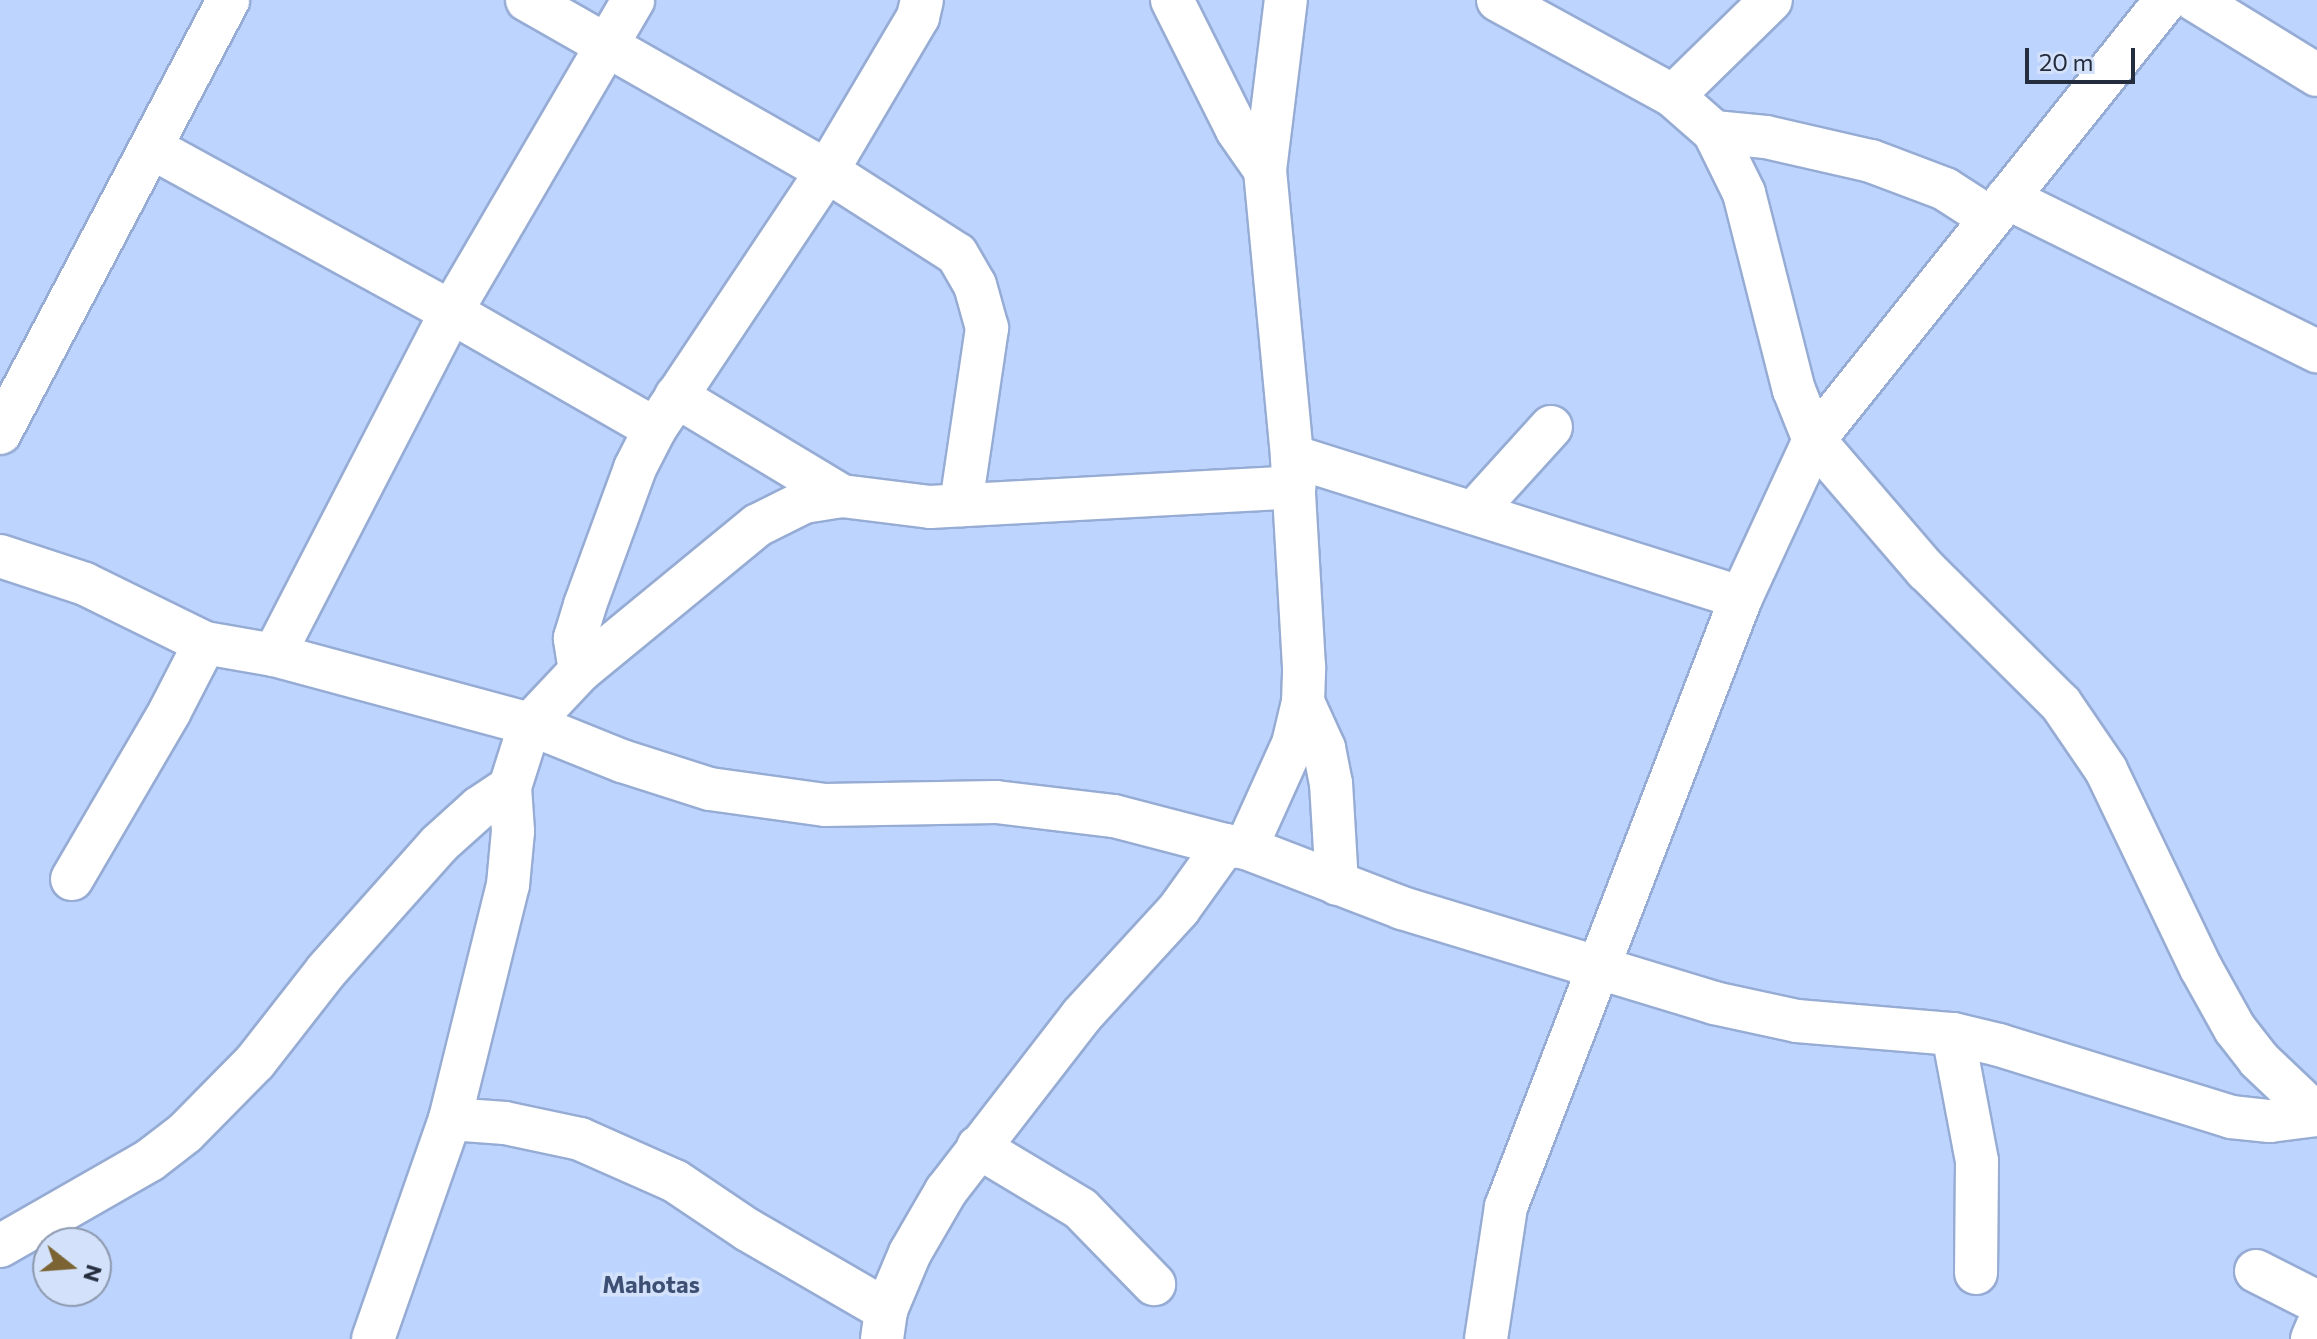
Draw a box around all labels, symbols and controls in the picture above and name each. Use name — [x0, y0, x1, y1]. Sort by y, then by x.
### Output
scale bar — [2029, 32, 2139, 82]
text: 20 m — [2039, 47, 2093, 76]
north arrow — [32, 1227, 112, 1307]
text: N — [78, 1262, 109, 1285]
district label: Mahotas — [602, 1270, 700, 1298]

